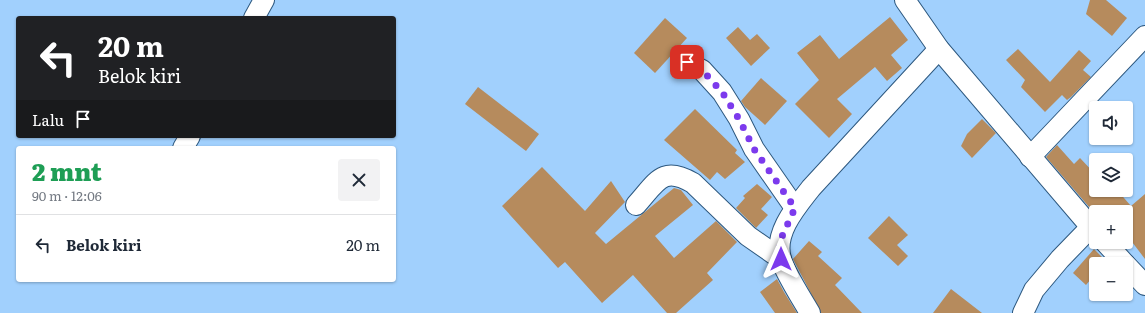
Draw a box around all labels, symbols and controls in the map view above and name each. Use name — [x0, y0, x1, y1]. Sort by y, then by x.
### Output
text: 20 m — [98, 24, 164, 66]
icon: left — [32, 32, 84, 84]
pin — [670, 45, 704, 79]
icon: arrive — [676, 51, 698, 73]
text: Belok kiri — [98, 62, 181, 89]
map controls — [1089, 101, 1133, 301]
button: sound — [1089, 101, 1133, 145]
text: Lalu — [32, 108, 64, 131]
icon: arrive — [72, 108, 94, 130]
text: 2 mnt — [32, 153, 102, 188]
button: layers — [1089, 153, 1133, 197]
button: close — [338, 159, 380, 201]
text: 90 m · 12:06 — [32, 186, 102, 205]
button: + — [1089, 205, 1133, 249]
text: Belok kiri — [66, 233, 142, 256]
text: 20 m — [346, 233, 380, 256]
icon: left — [32, 234, 54, 256]
position arrow — [760, 238, 802, 280]
button: − — [1089, 257, 1133, 301]

